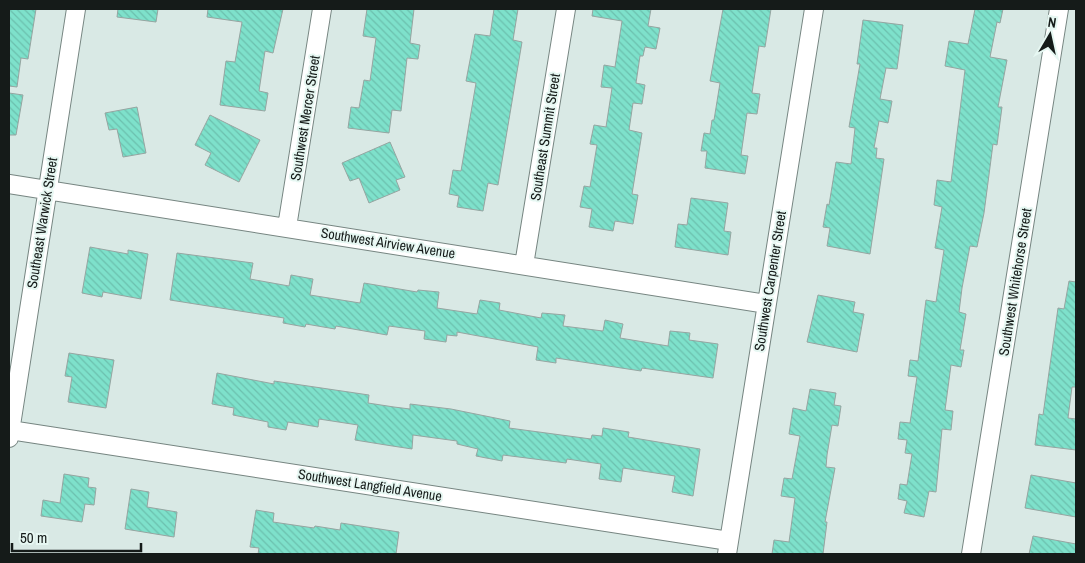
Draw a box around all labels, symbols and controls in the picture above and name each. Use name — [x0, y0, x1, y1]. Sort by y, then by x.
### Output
north arrow — [1025, 10, 1075, 60]
text: N — [1047, 13, 1058, 32]
street label: Southwest Mercer Street — [286, 54, 324, 182]
street label: Southeast Summit Street — [526, 72, 564, 202]
street label: Southeast Warwick Street — [23, 156, 61, 290]
street label: Southwest Whitehorse Street — [994, 207, 1036, 357]
street label: Southwest Carpenter Street — [750, 210, 790, 352]
street label: Southwest Airview Avenue — [320, 223, 456, 263]
street label: Southwest Langfield Avenue — [297, 465, 443, 505]
scale bar — [12, 520, 141, 552]
text: 50 m — [20, 527, 47, 548]

